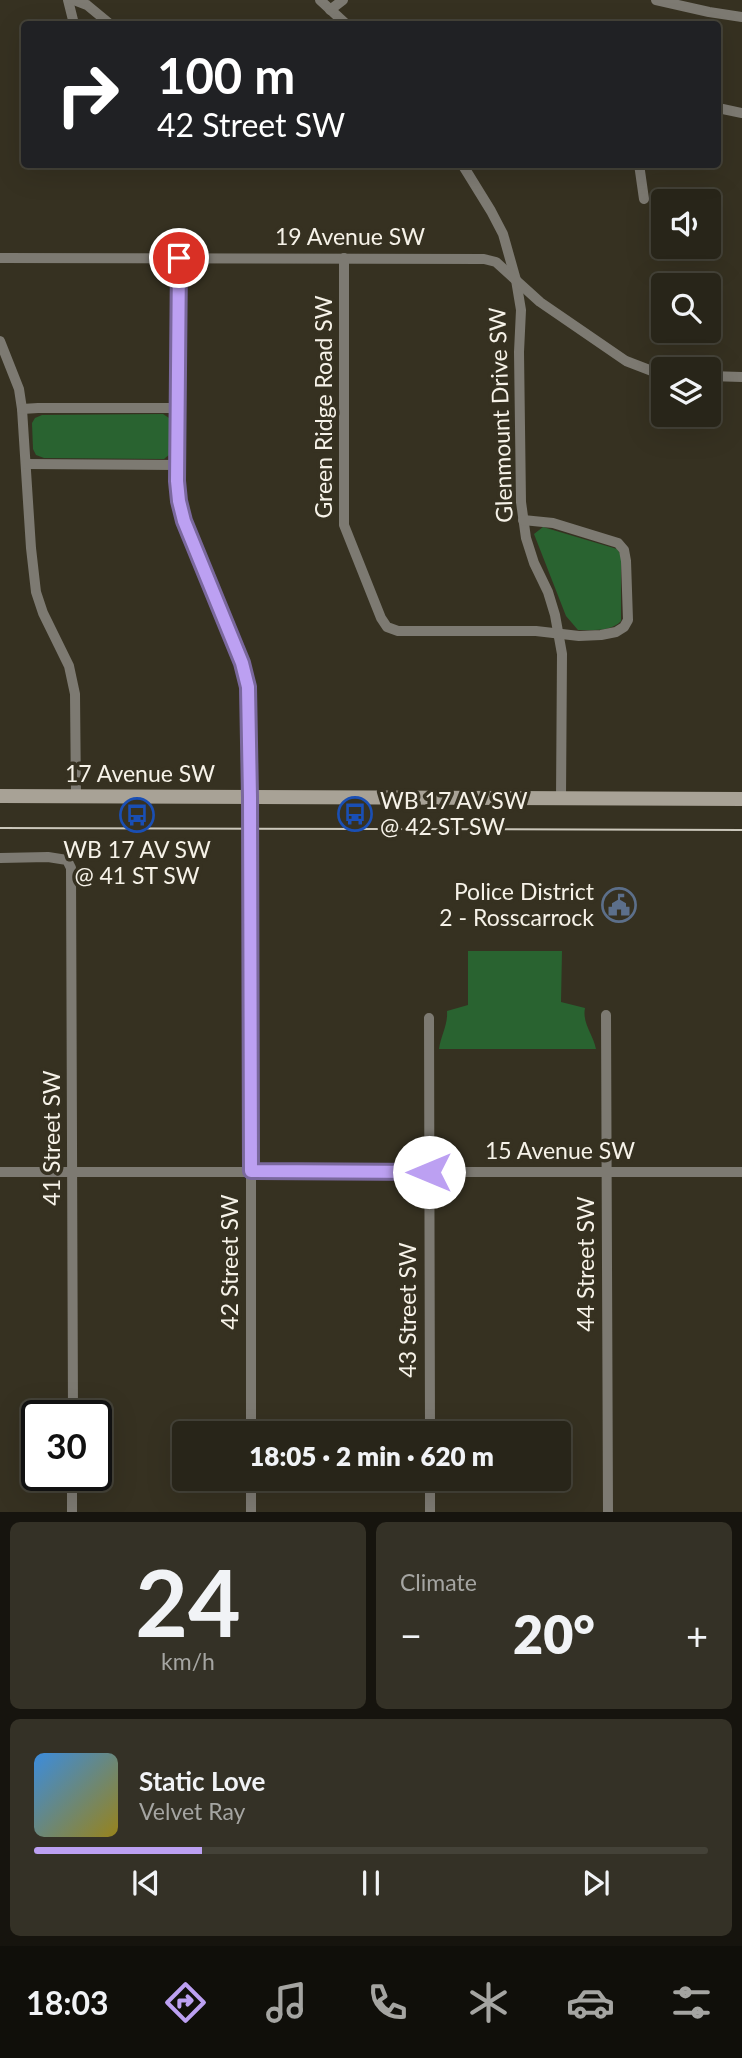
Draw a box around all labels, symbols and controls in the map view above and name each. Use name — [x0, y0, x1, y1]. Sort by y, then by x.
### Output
text: 100 m — [157, 46, 295, 104]
icon: right — [42, 49, 133, 140]
text: 42 Street SW — [157, 105, 345, 144]
map controls — [651, 189, 721, 427]
button: sound — [651, 189, 721, 259]
street label: 19 Avenue SW — [275, 222, 425, 250]
pin — [149, 228, 209, 288]
icon: arrive — [160, 239, 198, 277]
button: search — [651, 273, 721, 343]
street label: Green Ridge Road SW — [309, 295, 337, 519]
street label: Glenmount Drive SW — [482, 307, 518, 523]
button: layers — [651, 357, 721, 427]
street label: 17 Avenue SW — [65, 759, 215, 787]
place label: WB 17 AV SW @ 42 ST SW — [380, 786, 528, 840]
bus stop icon: WB 17 AV SW @ 42 ST SW — [336, 795, 374, 833]
bus stop icon: WB 17 AV SW @ 41 ST SW — [118, 796, 156, 834]
place label: WB 17 AV SW @ 41 ST SW — [63, 835, 211, 889]
place label: Police District 2 - Rosscarrock — [439, 877, 595, 931]
public building icon: Police District 2 - Rosscarrock — [600, 886, 638, 924]
street label: 41 Street SW — [37, 1070, 65, 1206]
position arrow — [392, 1135, 466, 1209]
street label: 15 Avenue SW — [485, 1136, 635, 1164]
street label: 42 Street SW — [215, 1194, 243, 1330]
street label: 44 Street SW — [571, 1196, 599, 1332]
street label: 43 Street SW — [393, 1242, 421, 1378]
speed limit sign: 30 — [21, 1400, 112, 1491]
text: 18:05 · 2 min · 620 m — [249, 1440, 494, 1472]
text: 24 — [135, 1547, 241, 1656]
text: Climate — [400, 1568, 477, 1596]
text: 20° — [513, 1603, 595, 1665]
text: − — [400, 1612, 422, 1658]
text: + — [686, 1612, 708, 1658]
text: km/h — [161, 1647, 215, 1675]
text: Static Love — [139, 1765, 266, 1797]
text: Velvet Ray — [139, 1797, 245, 1825]
icon: previous — [127, 1864, 165, 1902]
icon: pause — [352, 1864, 390, 1902]
icon: next — [577, 1864, 615, 1902]
icon: directions — [161, 1978, 210, 2027]
icon: music — [262, 1978, 311, 2027]
icon: phone — [363, 1978, 412, 2027]
icon: climate — [464, 1978, 513, 2027]
icon: car — [566, 1978, 615, 2027]
icon: filters — [667, 1978, 716, 2027]
text: 18:03 — [26, 1983, 109, 2022]

